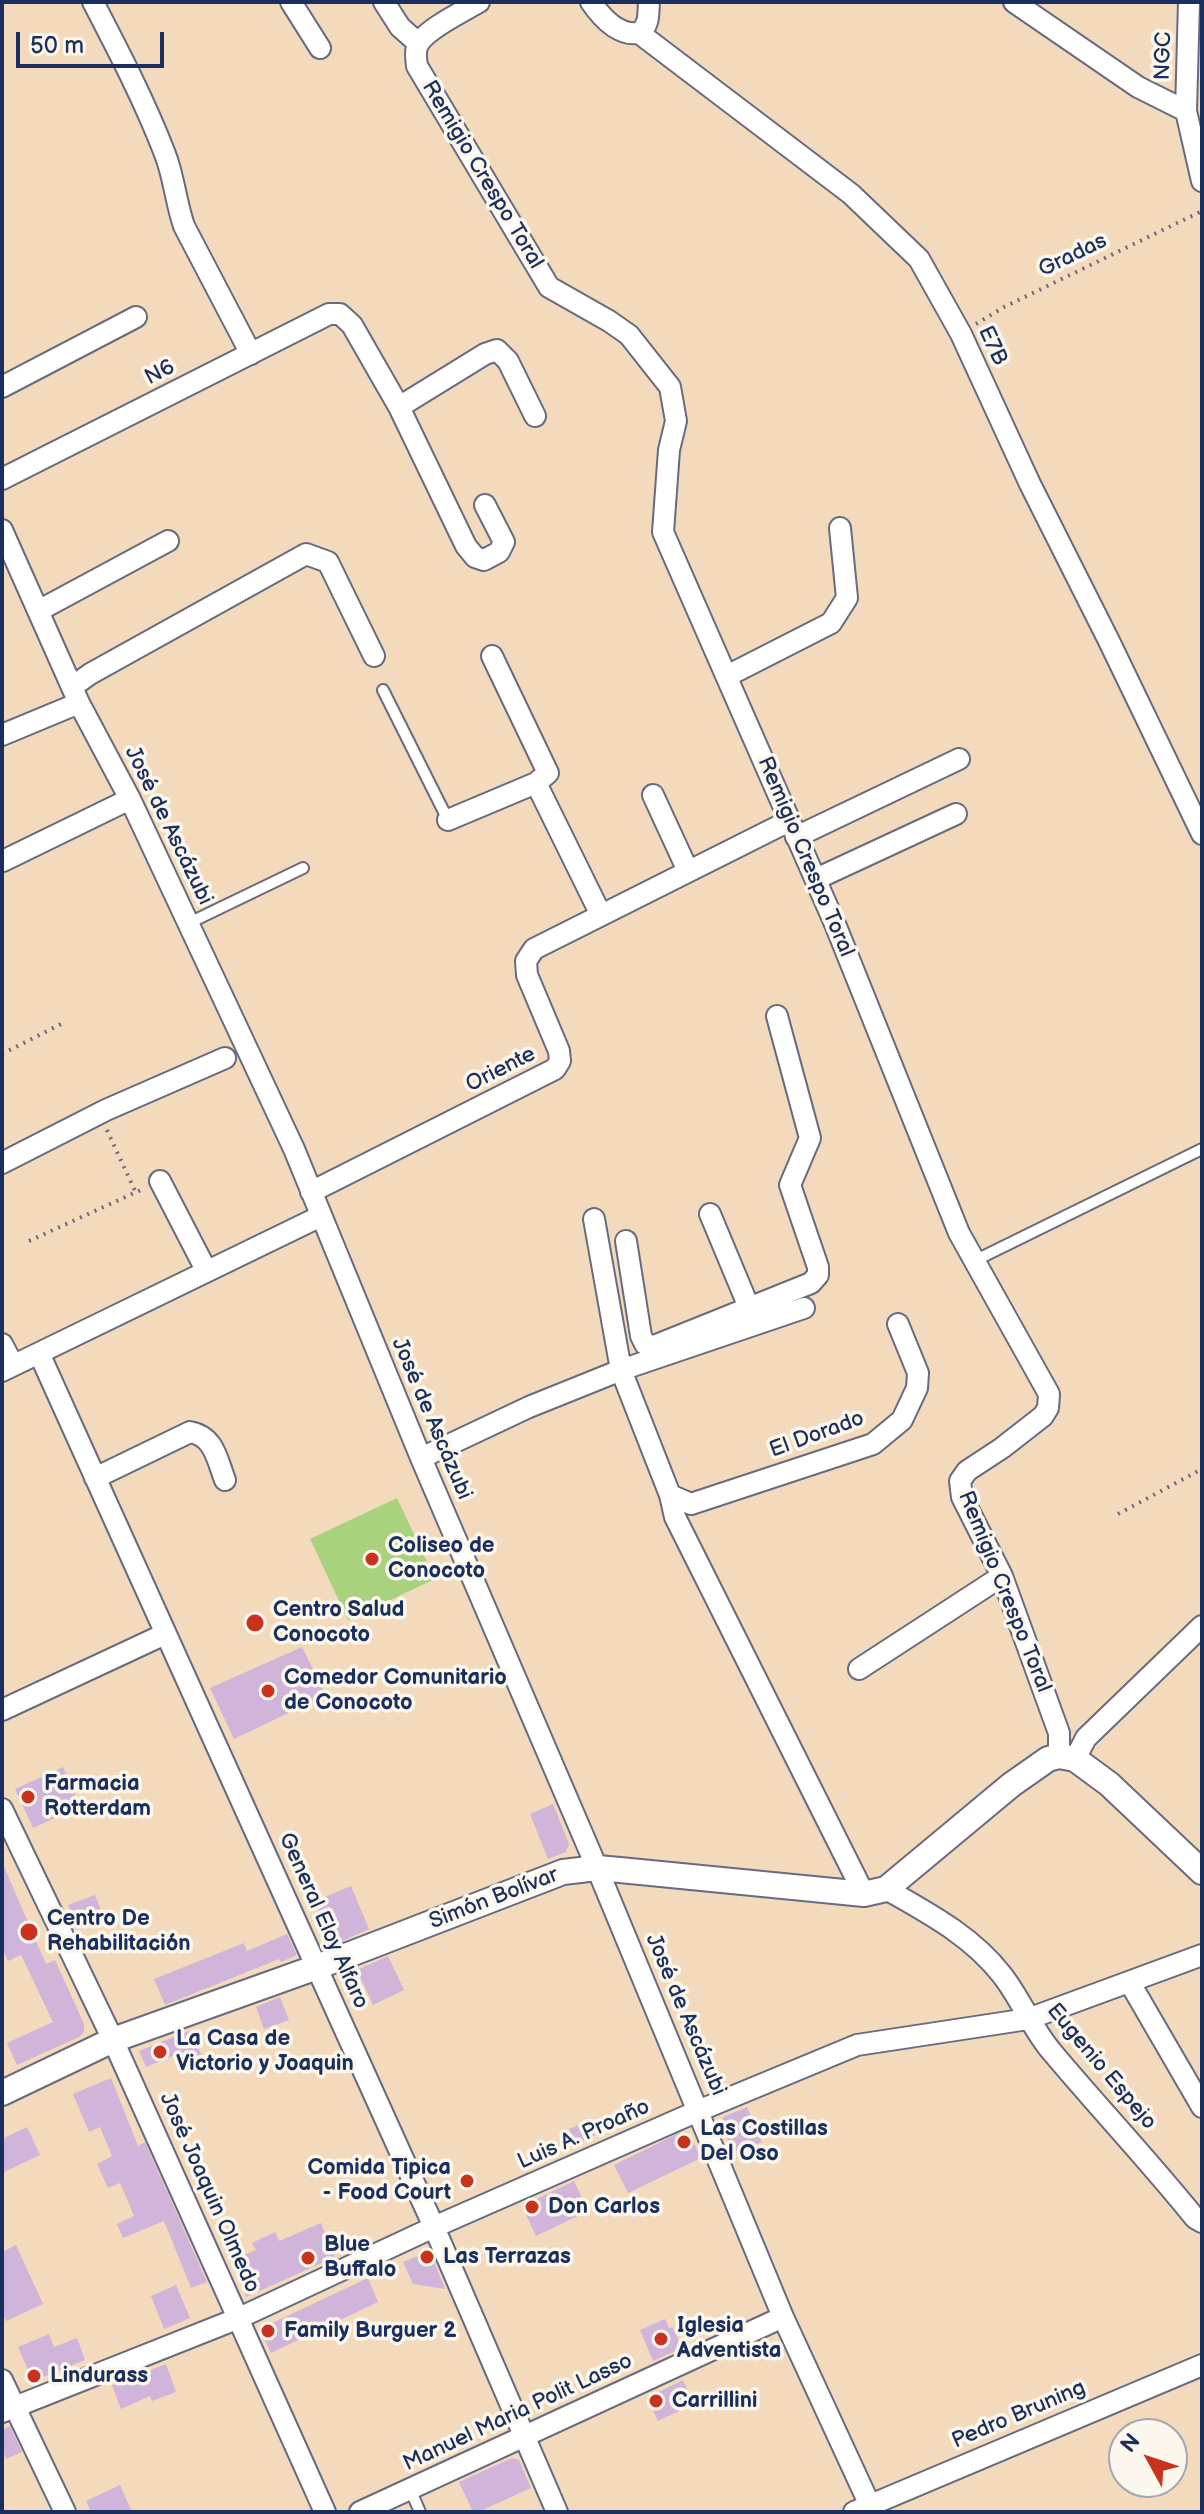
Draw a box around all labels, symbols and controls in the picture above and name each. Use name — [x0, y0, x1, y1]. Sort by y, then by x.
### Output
scale bar — [20, 16, 168, 66]
text: 50 m — [30, 31, 84, 60]
street label: NGC — [1150, 31, 1178, 81]
street label: Remigio Crespo Toral — [415, 76, 549, 274]
street label: Gradas — [1035, 228, 1111, 284]
street label: E7B — [972, 322, 1012, 370]
street label: N6 — [141, 354, 179, 392]
street label: José de Ascázubi — [118, 742, 218, 910]
street label: Remigio Crespo Toral — [751, 753, 859, 961]
street label: Oriente — [462, 1041, 540, 1099]
street label: José de Ascázubi — [385, 1334, 477, 1504]
street label: El Dorado — [766, 1406, 868, 1464]
street label: Remigio Crespo Toral — [952, 1487, 1056, 1697]
place label: Coliseo de Conocoto — [388, 1533, 495, 1584]
marker: Coliseo de Conocoto — [363, 1550, 381, 1568]
place label: Centro Salud Conocoto — [273, 1597, 404, 1648]
marker: Centro Salud Conocoto — [244, 1612, 266, 1634]
place label: Comedor Comunitario de Conocoto — [284, 1665, 507, 1716]
marker: Comedor Comunitario de Conocoto — [259, 1682, 277, 1700]
place label: Farmacia Rotterdam — [44, 1771, 151, 1822]
marker: Farmacia Rotterdam — [19, 1788, 37, 1806]
street label: General Eloy Alfaro — [272, 1829, 374, 2013]
street label: Simón Bolívar — [426, 1862, 562, 1936]
place label: Centro De Rehabilitación — [47, 1906, 190, 1958]
marker: Centro De Rehabilitación — [18, 1921, 40, 1943]
street label: José de Ascázubi — [639, 1930, 731, 2100]
street label: Eugenio Espejo — [1040, 1998, 1162, 2136]
place label: La Casa de Victorio y Joaquin — [176, 2026, 354, 2078]
marker: La Casa de Victorio y Joaquin — [151, 2043, 169, 2061]
street label: José Joaquin Olmedo — [153, 2089, 265, 2297]
street label: Luis A. Proaño — [514, 2094, 654, 2176]
place label: Las Costillas Del Oso — [700, 2116, 828, 2168]
marker: Las Costillas Del Oso — [675, 2133, 693, 2151]
place label: Comida Tipica - Food Court — [307, 2155, 451, 2206]
marker: Comida Tipica - Food Court — [458, 2172, 476, 2190]
place label: Don Carlos — [548, 2194, 660, 2220]
marker: Don Carlos — [523, 2198, 541, 2216]
place label: Blue Buffalo — [324, 2232, 396, 2284]
place label: Las Terrazas — [443, 2244, 571, 2270]
marker: Las Terrazas — [418, 2248, 436, 2266]
marker: Blue Buffalo — [299, 2249, 317, 2267]
place label: Iglesia Adventista — [677, 2313, 781, 2364]
place label: Family Burguer 2 — [284, 2318, 456, 2344]
marker: Family Burguer 2 — [259, 2322, 277, 2340]
marker: Iglesia Adventista — [652, 2330, 670, 2348]
street label: Manuel Maria Polit Lasso — [399, 2348, 637, 2478]
place label: Lindurass — [50, 2363, 148, 2389]
marker: Lindurass — [25, 2367, 43, 2385]
street label: Pedro Bruning — [948, 2375, 1090, 2455]
place label: Carrillini — [672, 2388, 757, 2414]
marker: Carrillini — [647, 2392, 665, 2410]
north arrow — [1108, 2418, 1188, 2498]
text: N — [1115, 2429, 1146, 2459]

